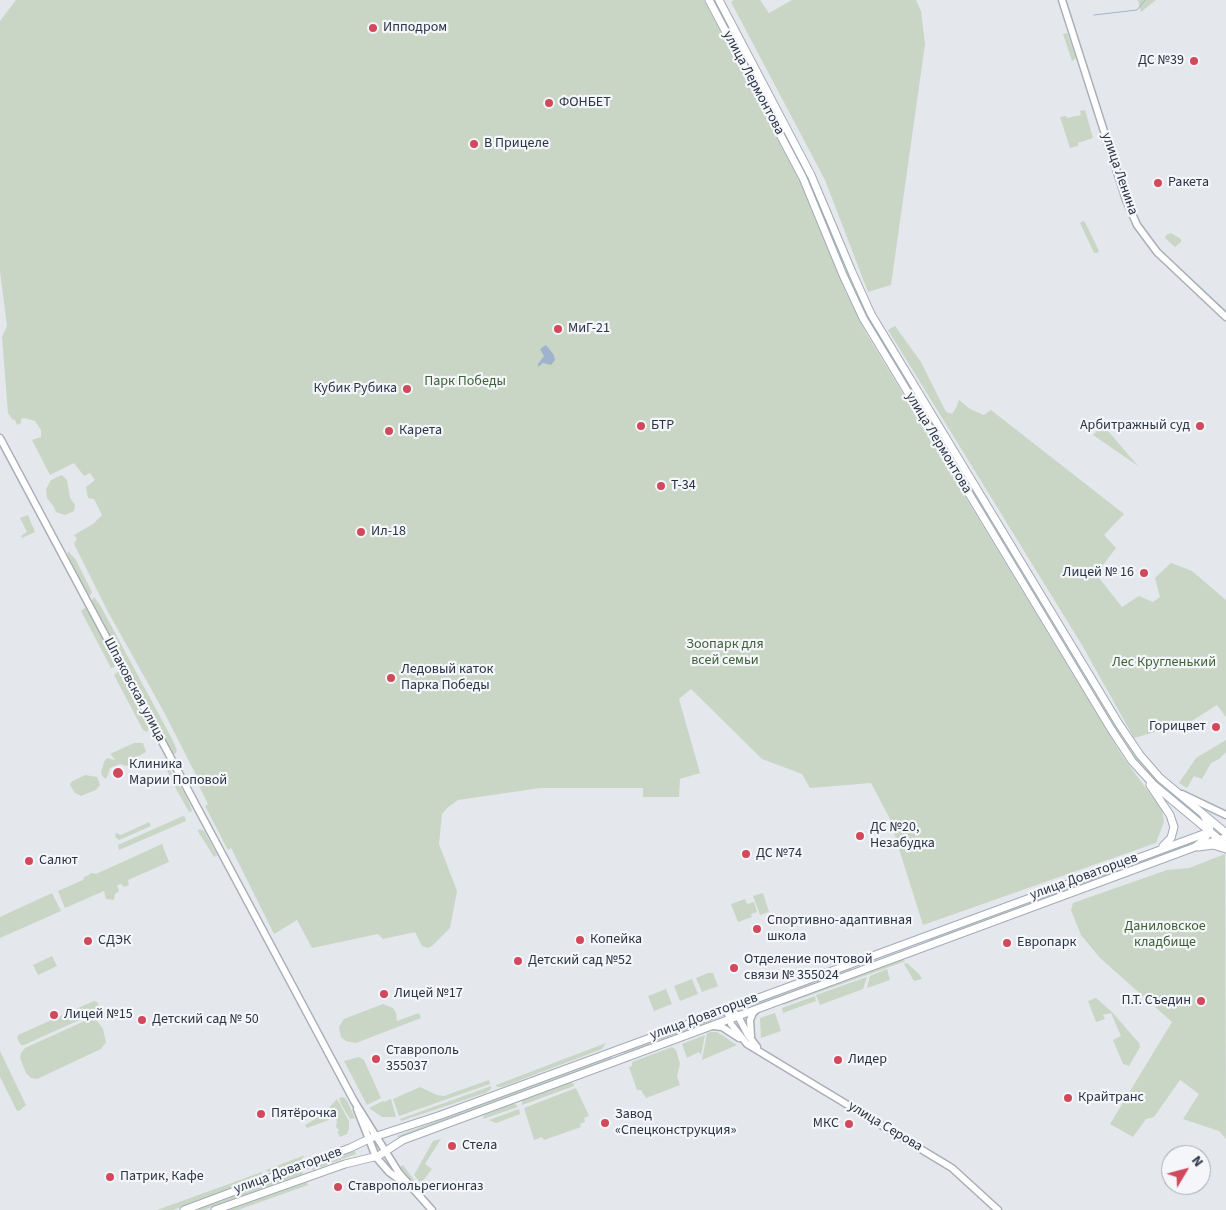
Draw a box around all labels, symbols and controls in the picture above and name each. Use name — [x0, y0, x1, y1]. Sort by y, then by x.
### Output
place label: Ипподром — [383, 20, 447, 36]
marker: Ипподром — [367, 22, 379, 34]
street label: улица Лермонтова — [719, 28, 787, 138]
place label: ДС №39 — [1138, 53, 1184, 69]
marker: ДС №39 — [1188, 55, 1200, 67]
place label: ФОНБЕТ — [559, 95, 611, 111]
marker: ФОНБЕТ — [543, 97, 555, 109]
street label: улица Ленина — [1097, 131, 1141, 217]
place label: В Прицеле — [484, 136, 549, 152]
marker: В Прицеле — [468, 138, 480, 150]
place label: Ракета — [1168, 175, 1209, 191]
marker: Ракета — [1152, 177, 1164, 189]
place label: МиГ-21 — [568, 321, 610, 337]
marker: МиГ-21 — [552, 323, 564, 335]
park label: Парк Победы — [424, 374, 506, 390]
place label: Кубик Рубика — [314, 381, 397, 397]
marker: Кубик Рубика — [401, 383, 413, 395]
street label: улица Лермонтова — [901, 389, 975, 497]
place label: БТР — [651, 418, 674, 434]
place label: Арбитражный суд — [1080, 418, 1190, 434]
marker: БТР — [635, 420, 647, 432]
marker: Арбитражный суд — [1194, 420, 1206, 432]
place label: Карета — [399, 423, 442, 439]
marker: Карета — [383, 425, 395, 437]
place label: Т-34 — [671, 478, 696, 494]
marker: Т-34 — [655, 480, 667, 492]
place label: Ил-18 — [371, 524, 406, 540]
marker: Ил-18 — [355, 526, 367, 538]
place label: Лицей № 16 — [1063, 565, 1134, 581]
marker: Лицей № 16 — [1138, 567, 1150, 579]
street label: Шпаковская улица — [99, 635, 169, 745]
park label: Зоопарк для всей семьи — [686, 637, 764, 670]
park label: Лес Кругленький — [1112, 655, 1216, 671]
place label: Ледовый каток Парка Победы — [401, 662, 493, 694]
marker: Ледовый каток Парка Победы — [385, 672, 397, 684]
place label: Горицвет — [1149, 719, 1206, 735]
marker: Горицвет — [1210, 721, 1222, 733]
place label: Клиника Марии Поповой — [129, 757, 227, 790]
marker: Клиника Марии Поповой — [111, 766, 125, 780]
place label: ДС №20, Незабудка — [870, 820, 935, 852]
marker: ДС №20, Незабудка — [854, 830, 866, 842]
place label: ДС №74 — [756, 846, 802, 862]
marker: ДС №74 — [740, 848, 752, 860]
street label: улица Доваторцев — [1028, 850, 1140, 904]
place label: Салют — [39, 853, 78, 869]
marker: Салют — [23, 855, 35, 867]
place label: Спортивно-адаптивная школа — [767, 913, 912, 946]
park label: Даниловское кладбище — [1124, 919, 1206, 952]
marker: Спортивно-адаптивная школа — [751, 923, 763, 935]
place label: Копейка — [590, 932, 642, 948]
place label: СДЭК — [98, 933, 131, 949]
marker: Копейка — [574, 934, 586, 946]
marker: СДЭК — [82, 935, 94, 947]
place label: Европарк — [1017, 935, 1076, 951]
marker: Европарк — [1001, 937, 1013, 949]
place label: Отделение почтовой связи № 355024 — [744, 952, 873, 984]
place label: Детский сад №52 — [528, 953, 632, 969]
marker: Детский сад №52 — [512, 955, 524, 967]
marker: Отделение почтовой связи № 355024 — [728, 962, 740, 974]
place label: Лицей №17 — [394, 986, 463, 1002]
marker: Лицей №17 — [378, 988, 390, 1000]
street label: улица Доваторцев — [648, 990, 760, 1044]
place label: П.Т. Съедин — [1121, 993, 1191, 1009]
marker: П.Т. Съедин — [1195, 995, 1207, 1007]
place label: Лицей №15 — [64, 1007, 133, 1023]
marker: Лицей №15 — [48, 1009, 60, 1021]
place label: Детский сад № 50 — [152, 1012, 259, 1028]
marker: Детский сад № 50 — [136, 1014, 148, 1026]
place label: Ставрополь 355037 — [386, 1043, 459, 1076]
place label: Лидер — [848, 1052, 887, 1068]
marker: Ставрополь 355037 — [370, 1053, 382, 1065]
marker: Лидер — [832, 1054, 844, 1066]
place label: Крайтранс — [1078, 1090, 1144, 1106]
marker: Крайтранс — [1062, 1092, 1074, 1104]
street label: улица Серова — [845, 1098, 925, 1156]
place label: Пятёрочка — [271, 1106, 337, 1122]
place label: Завод «Спецконструкция» — [615, 1107, 736, 1140]
marker: Пятёрочка — [255, 1108, 267, 1120]
place label: МКС — [813, 1116, 839, 1132]
marker: Завод «Спецконструкция» — [599, 1117, 611, 1129]
marker: МКС — [843, 1118, 855, 1130]
place label: Стела — [462, 1138, 497, 1154]
marker: Стела — [446, 1140, 458, 1152]
street label: улица Доваторцев — [232, 1144, 344, 1198]
north arrow — [1161, 1145, 1211, 1195]
text: N — [1186, 1152, 1208, 1171]
place label: Патрик, Кафе — [120, 1169, 204, 1185]
marker: Патрик, Кафе — [104, 1171, 116, 1183]
place label: Ставропольрегионгаз — [348, 1179, 483, 1195]
marker: Ставропольрегионгаз — [332, 1181, 344, 1193]

